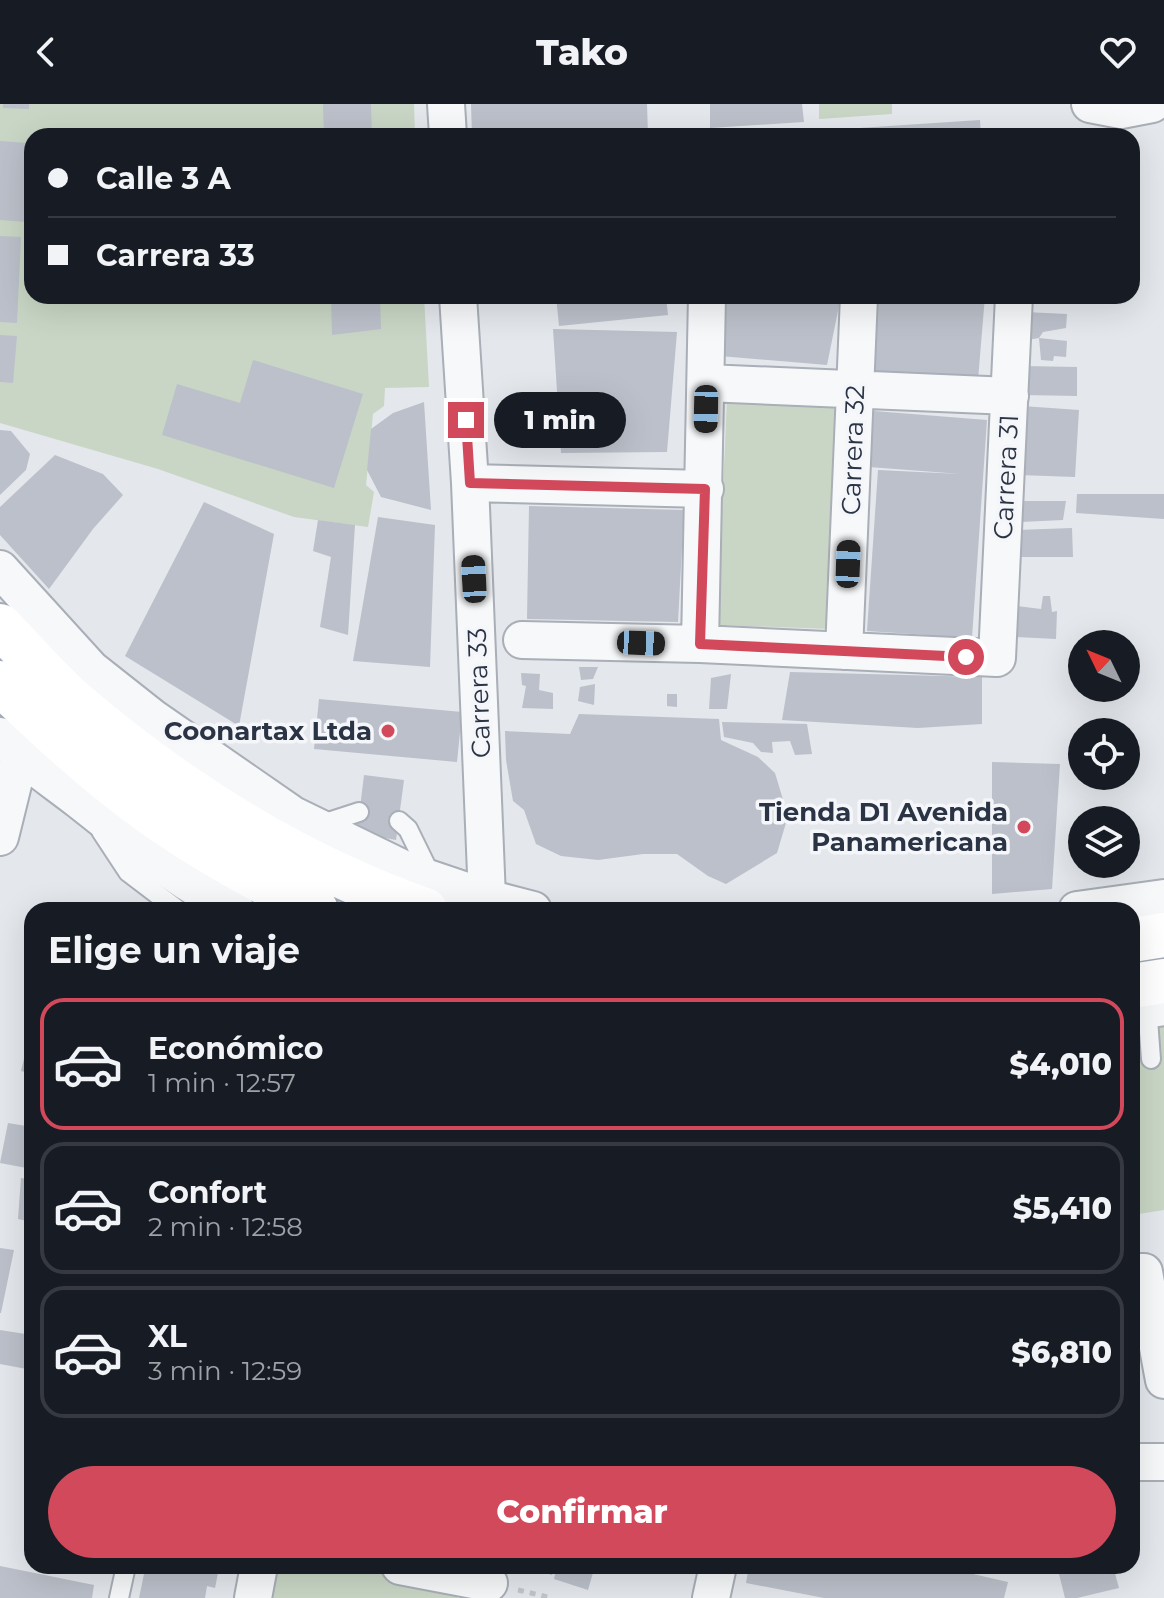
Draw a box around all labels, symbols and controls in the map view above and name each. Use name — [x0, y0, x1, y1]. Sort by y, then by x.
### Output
icon: back — [24, 30, 68, 74]
text: Tako — [536, 30, 628, 74]
icon: heart — [1096, 30, 1140, 74]
text: Calle 3 A — [96, 160, 231, 197]
text: Carrera 33 — [96, 237, 255, 274]
street label: Carrera 32 — [835, 384, 871, 516]
car — [694, 385, 718, 433]
callout: 1 min — [494, 392, 626, 448]
route end — [448, 402, 484, 438]
text: 1 min — [524, 404, 596, 436]
street label: Carrera 31 — [987, 414, 1025, 540]
car — [835, 540, 861, 588]
car — [461, 554, 487, 604]
street label: Carrera 33 — [461, 627, 497, 759]
car — [617, 630, 665, 656]
north arrow — [1068, 630, 1140, 702]
map controls — [1068, 630, 1140, 878]
route start — [948, 639, 984, 675]
place label: Coonartax Ltda — [164, 715, 372, 747]
button: locate — [1068, 718, 1140, 790]
marker: Coonartax Ltda — [379, 722, 397, 740]
place label: Tienda D1 Avenida Panamericana — [759, 796, 1008, 858]
button: layers — [1068, 806, 1140, 878]
marker: Tienda D1 Avenida Panamericana — [1015, 818, 1033, 836]
text: Elige un viaje — [48, 928, 300, 972]
icon: car — [52, 1028, 124, 1100]
text: Económico — [148, 1030, 323, 1067]
text: $4,010 — [1010, 1046, 1112, 1083]
text: 1 min · 12:57 — [148, 1067, 296, 1099]
icon: car — [52, 1172, 124, 1244]
text: Confort — [148, 1174, 267, 1211]
text: $5,410 — [1013, 1190, 1112, 1227]
text: 2 min · 12:58 — [148, 1211, 303, 1243]
icon: car — [52, 1316, 124, 1388]
text: XL — [148, 1318, 187, 1355]
text: $6,810 — [1011, 1334, 1112, 1371]
text: 3 min · 12:59 — [148, 1355, 302, 1387]
button: Confirmar — [48, 1466, 1116, 1558]

